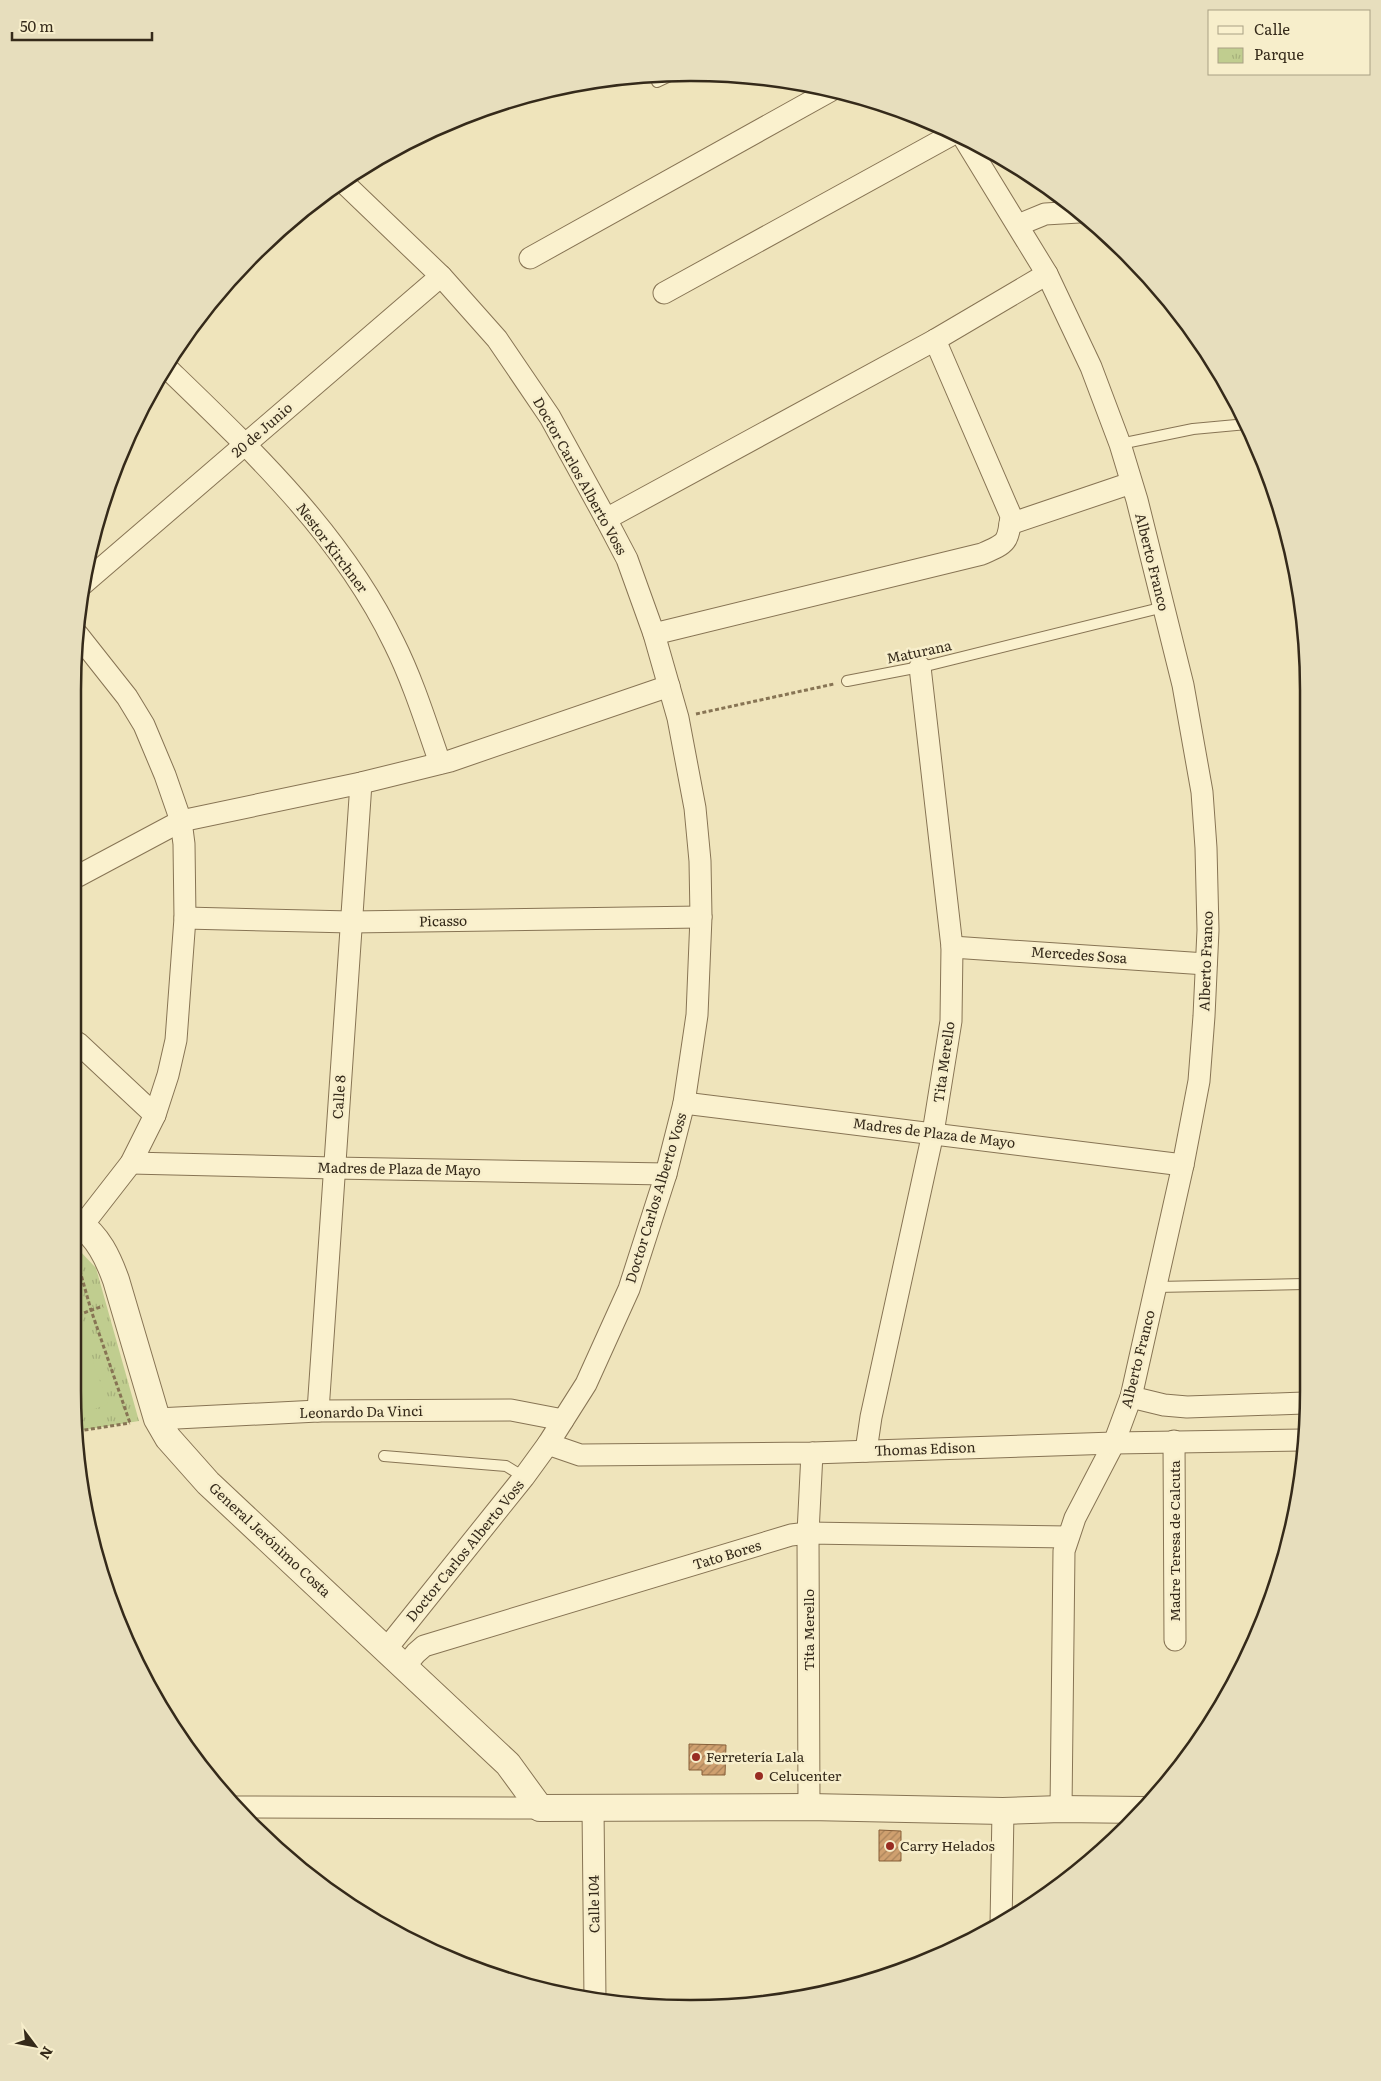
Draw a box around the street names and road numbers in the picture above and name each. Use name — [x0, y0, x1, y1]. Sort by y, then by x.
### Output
street label: Doctor Carlos Alberto Voss — [529, 393, 633, 558]
street label: 20 de Junio — [227, 397, 296, 461]
street label: Nestor Kirchner — [292, 498, 373, 597]
street label: Alberto Franco — [1131, 511, 1175, 613]
street label: Maturana — [884, 634, 954, 668]
street label: Picasso — [419, 910, 467, 930]
street label: Alberto Franco — [1193, 910, 1217, 1012]
street label: Mercedes Sosa — [1030, 941, 1128, 967]
street label: Tita Merello — [927, 1020, 959, 1104]
street label: Calle 8 — [326, 1074, 350, 1120]
street label: Doctor Carlos Alberto Voss — [620, 1110, 691, 1285]
street label: Madres de Plaza de Mayo — [852, 1112, 1017, 1152]
street label: Madres de Plaza de Mayo — [317, 1157, 481, 1179]
street label: Alberto Franco — [1115, 1308, 1159, 1410]
street label: Leonardo Da Vinci — [299, 1400, 423, 1422]
street label: Thomas Edison — [874, 1436, 976, 1460]
street label: Madre Teresa de Calcuta — [1164, 1460, 1184, 1622]
street label: Doctor Carlos Alberto Voss — [401, 1475, 528, 1626]
street label: General Jerónimo Costa — [205, 1477, 336, 1601]
street label: Tato Bores — [690, 1534, 763, 1574]
street label: Tita Merello — [798, 1589, 818, 1671]
street label: Calle 104 — [582, 1875, 604, 1933]

